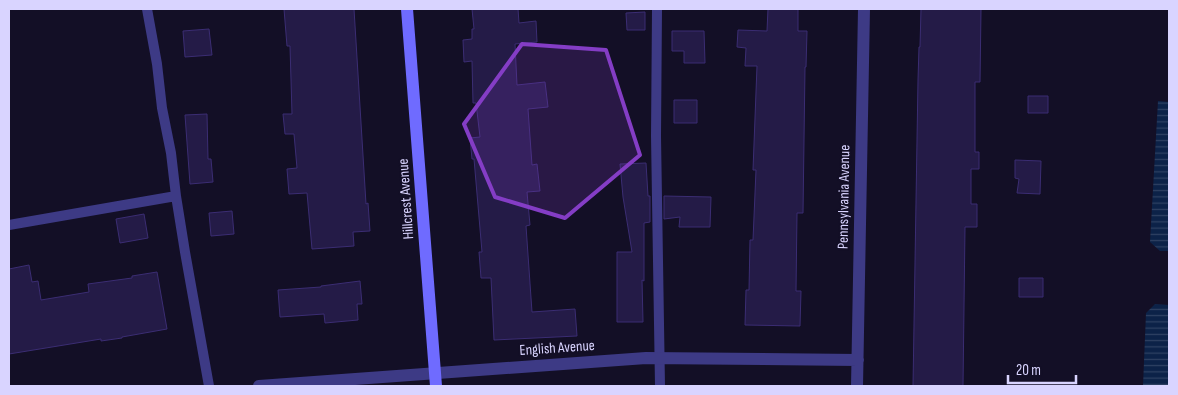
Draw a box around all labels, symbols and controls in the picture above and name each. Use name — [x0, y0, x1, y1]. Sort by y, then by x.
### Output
street label: Pennsylvania Avenue — [834, 145, 854, 249]
street label: Hillcrest Avenue — [394, 158, 418, 240]
street label: English Avenue — [519, 336, 595, 360]
scale bar — [1008, 352, 1076, 384]
text: 20 m — [1016, 361, 1041, 380]

